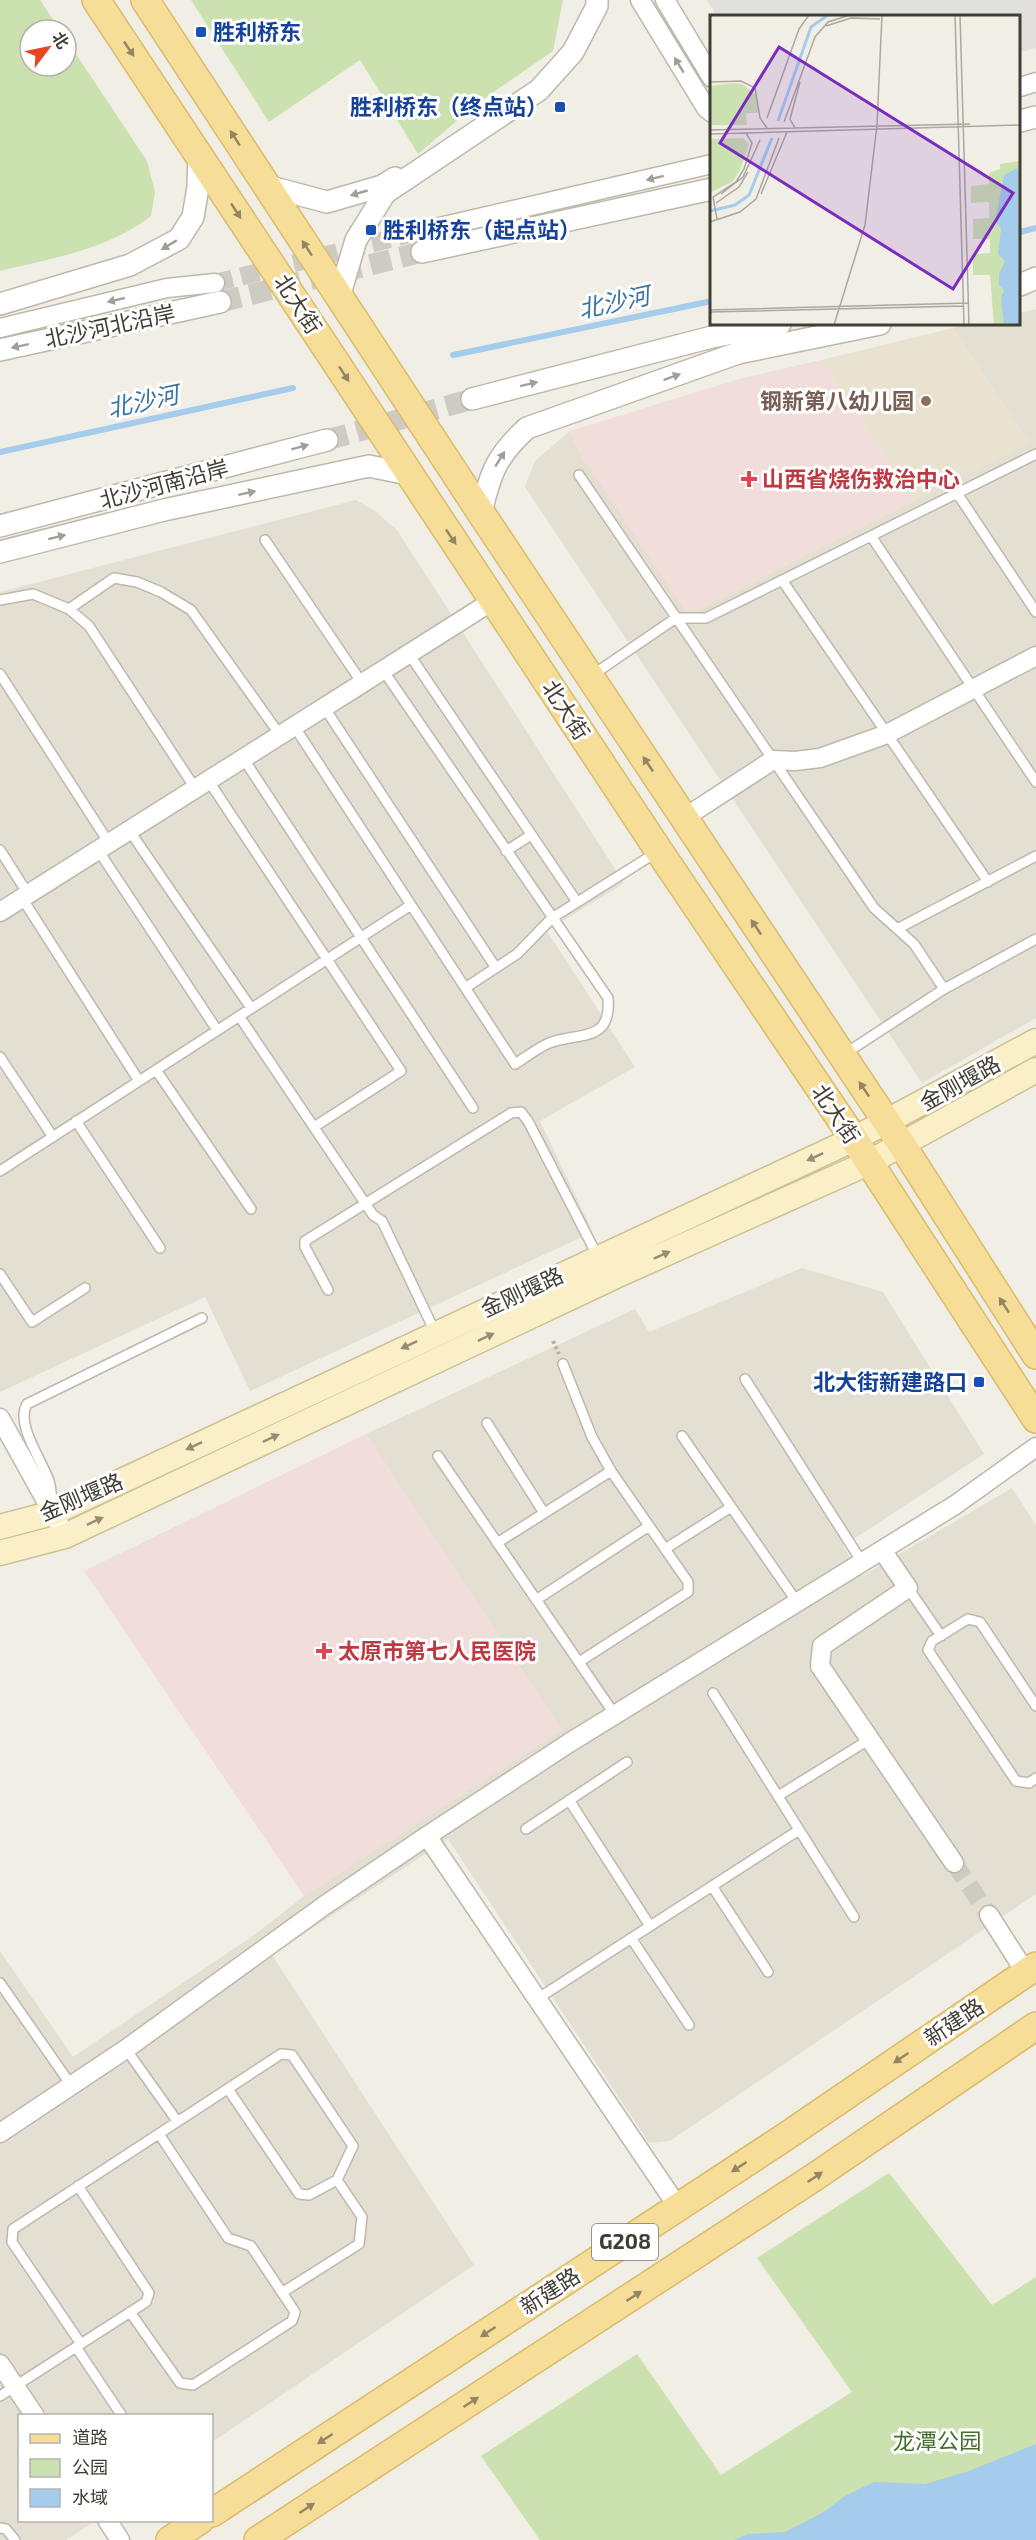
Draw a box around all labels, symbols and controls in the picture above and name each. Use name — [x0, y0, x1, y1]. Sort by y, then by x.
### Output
inset map — [710, 15, 1021, 326]
north arrow — [18, 18, 78, 78]
place label: 胜利桥东 — [213, 18, 301, 44]
marker: 胜利桥东 — [194, 25, 208, 39]
text: 北 — [49, 28, 73, 52]
one-way arrow — [123, 40, 135, 56]
one-way arrow — [674, 57, 685, 73]
place label: 胜利桥东（终点站） — [350, 93, 548, 119]
marker: 胜利桥东（终点站） — [553, 100, 567, 114]
one-way arrow — [229, 130, 241, 146]
one-way arrow — [646, 174, 664, 184]
one-way arrow — [349, 189, 367, 198]
one-way arrow — [231, 203, 242, 220]
place label: 胜利桥东（起点站） — [383, 216, 581, 242]
marker: 胜利桥东（起点站） — [364, 223, 378, 237]
one-way arrow — [160, 240, 177, 250]
one-way arrow — [302, 240, 313, 256]
street label: 北大街 — [270, 269, 328, 338]
water label: 北沙河 — [575, 279, 656, 323]
one-way arrow — [107, 295, 126, 305]
street label: 北沙河北沿岸 — [43, 299, 177, 351]
one-way arrow — [10, 341, 29, 351]
one-way arrow — [338, 366, 349, 382]
one-way arrow — [663, 372, 681, 381]
water label: 北沙河 — [104, 378, 185, 422]
one-way arrow — [520, 379, 538, 388]
place label: 钢新第八幼儿园 — [760, 387, 914, 413]
marker: 钢新第八幼儿园 — [919, 394, 933, 408]
one-way arrow — [291, 442, 309, 451]
one-way arrow — [495, 451, 506, 467]
street label: 北沙河南沿岸 — [97, 453, 231, 513]
place label: 山西省烧伤救治中心 — [762, 465, 960, 491]
marker: 山西省烧伤救治中心 — [740, 470, 758, 488]
one-way arrow — [237, 488, 256, 497]
one-way arrow — [445, 529, 456, 545]
one-way arrow — [48, 532, 66, 542]
street label: 北大街 — [538, 675, 596, 744]
one-way arrow — [642, 757, 654, 773]
one-way arrow — [751, 919, 762, 935]
street label: 金刚堰路 — [915, 1049, 1004, 1115]
street label: 北大街 — [808, 1079, 866, 1148]
one-way arrow — [858, 1081, 869, 1098]
one-way arrow — [806, 1153, 823, 1162]
one-way arrow — [654, 1250, 672, 1260]
street label: 金刚堰路 — [476, 1261, 567, 1321]
one-way arrow — [999, 1297, 1010, 1314]
one-way arrow — [477, 1333, 494, 1342]
one-way arrow — [400, 1341, 417, 1350]
place label: 北大街新建路口 — [813, 1368, 967, 1394]
marker: 北大街新建路口 — [972, 1375, 986, 1389]
one-way arrow — [263, 1434, 280, 1443]
one-way arrow — [186, 1442, 203, 1451]
street label: 金刚堰路 — [35, 1467, 126, 1525]
one-way arrow — [86, 1517, 103, 1526]
place label: 太原市第七人民医院 — [338, 1637, 536, 1663]
marker: 太原市第七人民医院 — [315, 1642, 333, 1660]
street label: 新建路 — [919, 1992, 988, 2050]
one-way arrow — [893, 2052, 909, 2063]
one-way arrow — [731, 2161, 747, 2172]
one-way arrow — [806, 2171, 822, 2183]
road number: G208 — [592, 2224, 658, 2260]
street label: 新建路 — [515, 2261, 584, 2319]
one-way arrow — [626, 2290, 642, 2301]
one-way arrow — [480, 2326, 497, 2337]
one-way arrow — [462, 2396, 478, 2408]
legend — [18, 2414, 213, 2522]
text: 道路 — [72, 2426, 108, 2448]
park label: 龙潭公园 — [893, 2427, 981, 2453]
one-way arrow — [317, 2433, 333, 2444]
text: 公园 — [72, 2456, 108, 2478]
text: 水域 — [72, 2486, 108, 2508]
one-way arrow — [299, 2503, 315, 2514]

